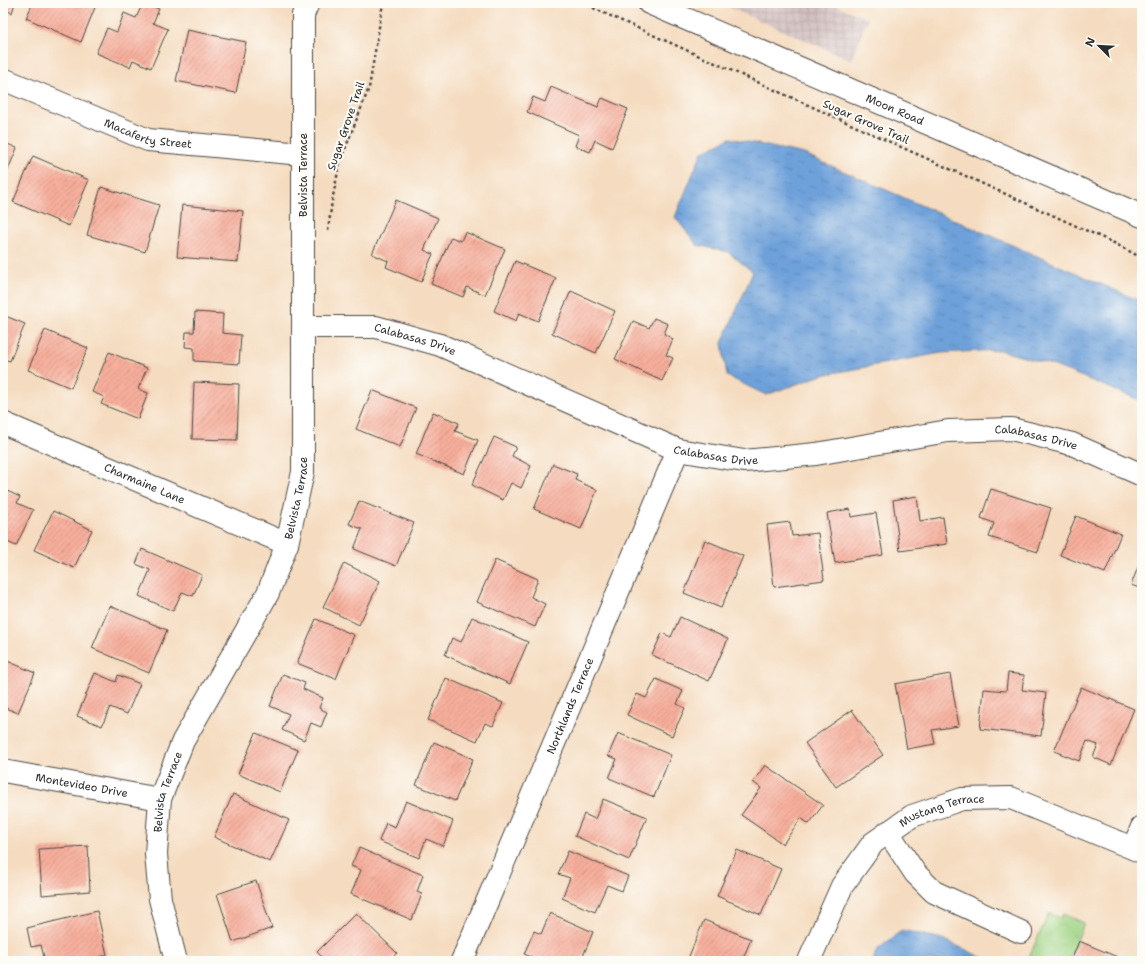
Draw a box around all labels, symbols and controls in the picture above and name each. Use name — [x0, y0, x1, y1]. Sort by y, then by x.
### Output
north arrow — [1079, 26, 1119, 66]
text: N — [1082, 35, 1099, 49]
street label: Sugar Grove Trail — [324, 79, 368, 173]
street label: Moon Road — [864, 90, 926, 128]
street label: Sugar Grove Trail — [820, 96, 912, 148]
street label: Macaferty Street — [102, 115, 193, 151]
street label: Belvista Terrace — [296, 133, 311, 217]
street label: Calabasas Drive — [372, 319, 459, 359]
street label: Calabasas Drive — [994, 421, 1080, 453]
street label: Calabasas Drive — [671, 441, 759, 469]
street label: Belvista Terrace — [281, 457, 311, 541]
street label: Charmaine Lane — [102, 460, 187, 507]
street label: Northlands Terrace — [543, 655, 597, 756]
street label: Belvista Terrace — [150, 749, 186, 833]
street label: Montevideo Drive — [34, 769, 129, 801]
street label: Mustang Terrace — [896, 791, 985, 830]

